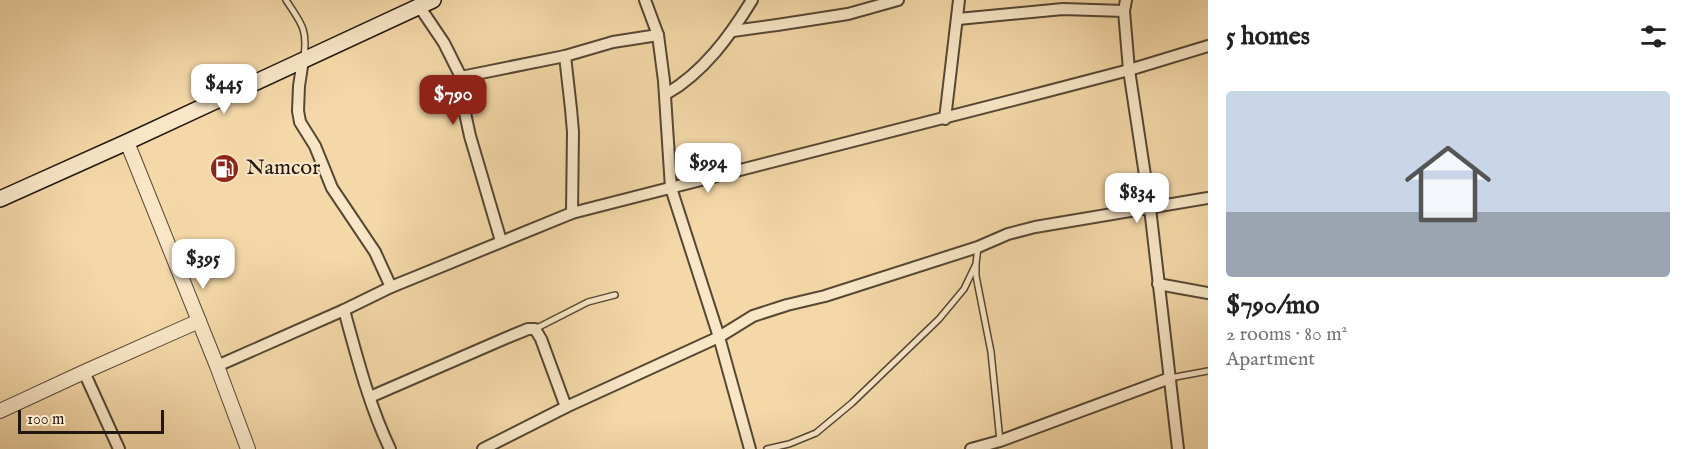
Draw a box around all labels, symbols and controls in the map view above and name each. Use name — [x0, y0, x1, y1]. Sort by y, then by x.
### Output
text: 5 homes — [1226, 20, 1310, 53]
icon: filters — [1637, 20, 1670, 53]
pin: $445 — [188, 64, 260, 115]
text: $445 — [205, 71, 243, 96]
pin: $790 — [417, 75, 489, 126]
text: $790 — [434, 82, 472, 107]
icon: home — [1394, 130, 1502, 238]
pin: $994 — [672, 143, 744, 194]
text: $994 — [689, 150, 727, 175]
fuel station icon: Namcor — [209, 152, 241, 184]
place label: Namcor — [246, 154, 320, 182]
pin: $834 — [1101, 173, 1173, 224]
text: $834 — [1119, 180, 1155, 205]
pin: $395 — [167, 239, 239, 290]
text: $395 — [186, 246, 220, 271]
text: $790/mo — [1226, 289, 1320, 322]
text: 2 rooms · 80 m² — [1226, 322, 1347, 347]
text: Apartment — [1226, 347, 1315, 372]
scale bar — [18, 407, 164, 434]
text: 100 m — [27, 410, 64, 430]

